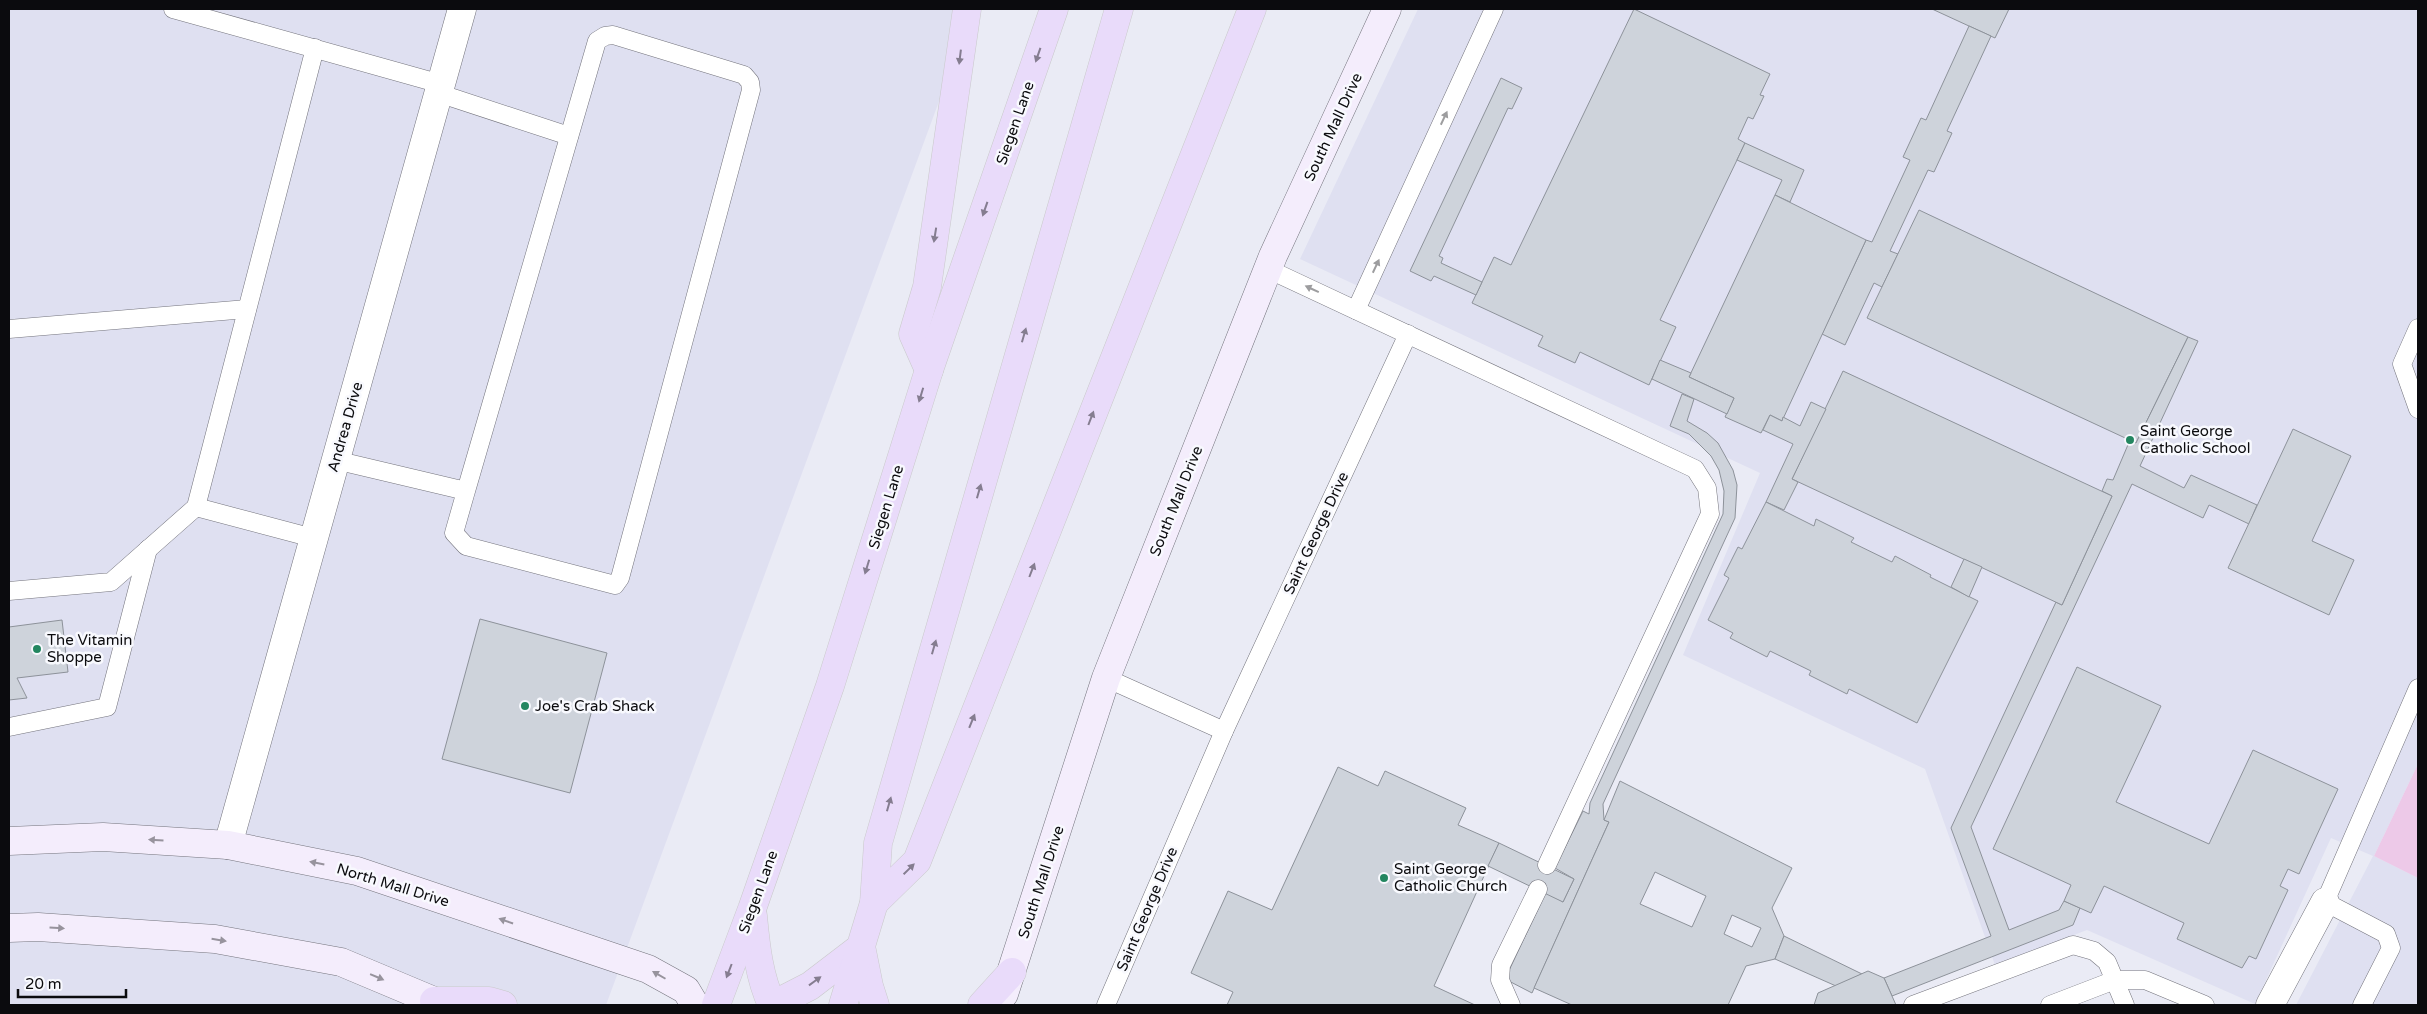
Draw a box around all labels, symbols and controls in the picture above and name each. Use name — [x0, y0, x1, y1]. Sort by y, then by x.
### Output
one-way arrow — [1034, 48, 1042, 63]
one-way arrow — [956, 49, 964, 65]
street label: South Mall Drive — [1300, 70, 1366, 184]
street label: Siegen Lane — [992, 79, 1038, 167]
one-way arrow — [1440, 111, 1448, 125]
one-way arrow — [981, 201, 988, 216]
one-way arrow — [931, 228, 939, 244]
one-way arrow — [1373, 259, 1381, 273]
one-way arrow — [1305, 285, 1319, 293]
one-way arrow — [1021, 328, 1029, 343]
street label: Andrea Drive — [324, 380, 366, 474]
one-way arrow — [916, 388, 924, 403]
one-way arrow — [1087, 410, 1095, 425]
place label: Saint George Catholic School — [2140, 422, 2250, 457]
marker: Saint George Catholic School — [2124, 434, 2136, 446]
street label: South Mall Drive — [1146, 443, 1206, 559]
street label: Siegen Lane — [865, 463, 907, 551]
street label: Saint George Drive — [1280, 469, 1352, 597]
one-way arrow — [975, 484, 983, 499]
one-way arrow — [863, 560, 871, 575]
one-way arrow — [1028, 562, 1036, 577]
place label: The Vitamin Shoppe — [47, 631, 132, 666]
one-way arrow — [930, 640, 938, 655]
marker: The Vitamin Shoppe — [31, 643, 43, 655]
place label: Joe's Crab Shack — [535, 697, 655, 715]
marker: Joe's Crab Shack — [519, 700, 531, 712]
one-way arrow — [969, 714, 977, 728]
one-way arrow — [885, 796, 893, 811]
street label: South Mall Drive — [1014, 823, 1068, 941]
one-way arrow — [148, 836, 164, 844]
street label: Saint George Drive — [1113, 844, 1181, 974]
street label: Siegen Lane — [735, 848, 781, 936]
one-way arrow — [309, 859, 325, 867]
street label: North Mall Drive — [335, 859, 451, 911]
place label: Saint George Catholic Church — [1394, 860, 1507, 895]
one-way arrow — [902, 863, 914, 875]
marker: Saint George Catholic Church — [1378, 872, 1390, 884]
one-way arrow — [498, 917, 513, 924]
one-way arrow — [50, 924, 66, 932]
one-way arrow — [212, 936, 228, 944]
one-way arrow — [725, 964, 733, 979]
scale bar — [18, 966, 125, 998]
one-way arrow — [652, 970, 665, 979]
one-way arrow — [370, 973, 385, 981]
text: 20 m — [25, 975, 62, 993]
one-way arrow — [808, 976, 821, 987]

